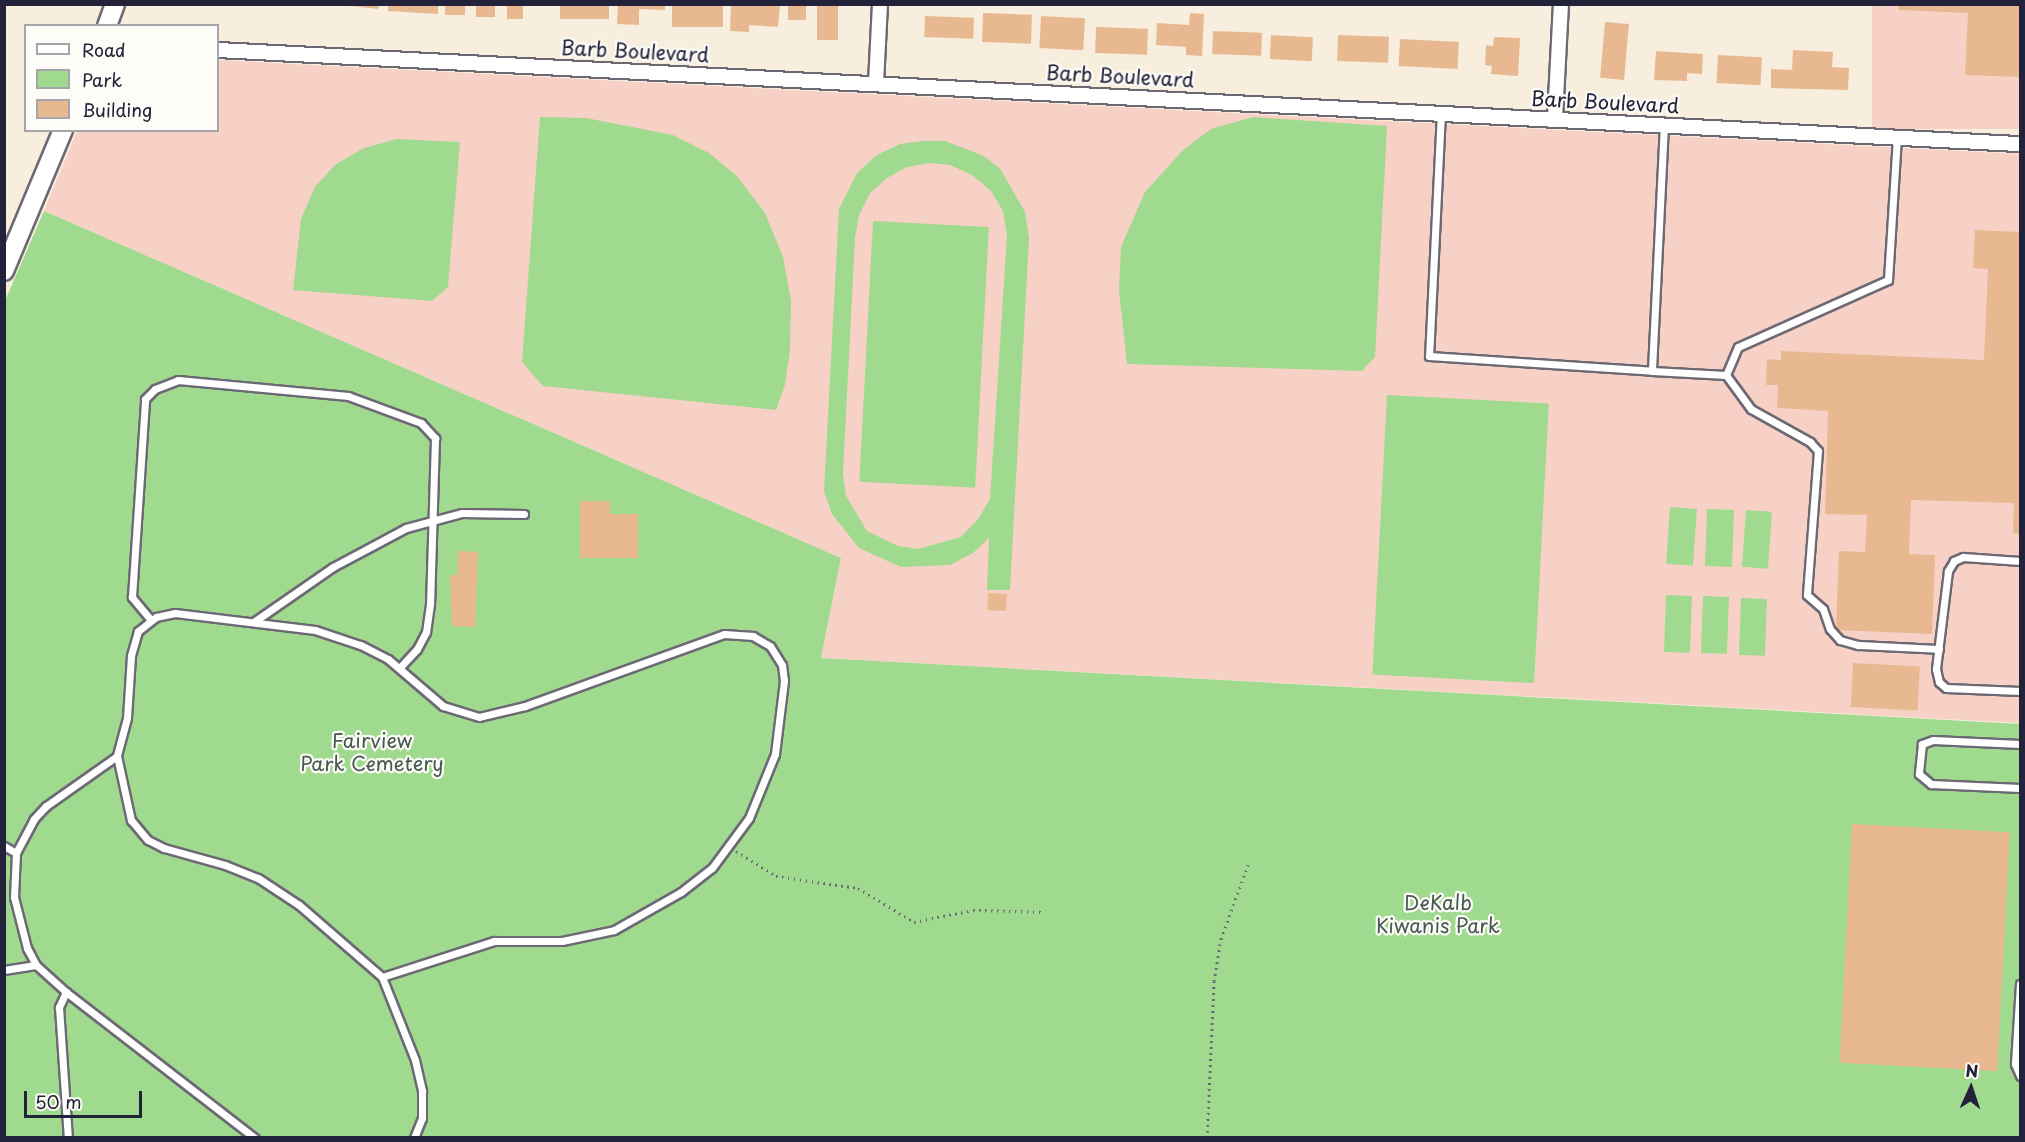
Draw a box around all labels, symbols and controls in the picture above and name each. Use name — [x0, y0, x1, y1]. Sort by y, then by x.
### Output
legend — [24, 24, 219, 132]
street label: Barb Boulevard — [560, 35, 710, 67]
text: Road — [82, 36, 126, 63]
street label: Barb Boulevard — [1045, 60, 1195, 92]
text: Park — [82, 66, 122, 93]
street label: Barb Boulevard — [1530, 86, 1680, 118]
text: Building — [82, 96, 152, 123]
park label: Fairview Park Cemetery — [300, 728, 444, 775]
park label: DeKalb Kiwanis Park — [1376, 891, 1500, 938]
north arrow — [1941, 1058, 2001, 1118]
text: N — [1965, 1058, 1979, 1082]
scale bar — [27, 1079, 146, 1117]
text: 50 m — [35, 1088, 82, 1115]

